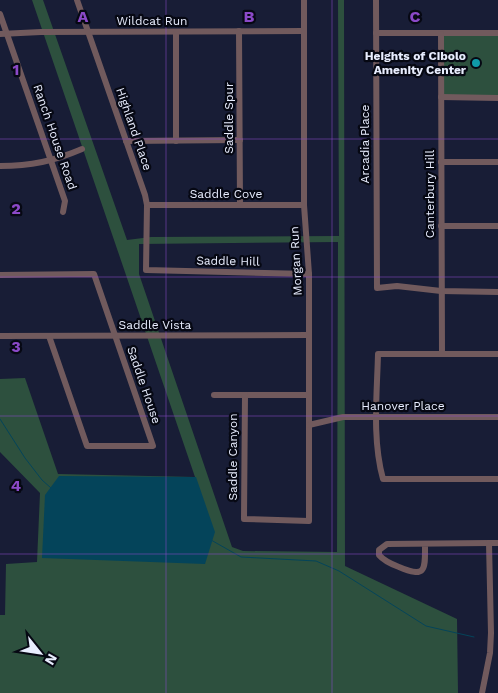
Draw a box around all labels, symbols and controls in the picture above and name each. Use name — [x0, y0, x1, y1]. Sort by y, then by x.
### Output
text: A — [78, 7, 89, 26]
text: B — [244, 7, 255, 26]
text: C — [410, 7, 421, 26]
street label: Wildcat Run — [117, 14, 188, 28]
place label: Heights of Cibolo Amenity Center — [365, 49, 467, 77]
marker: Heights of Cibolo Amenity Center — [470, 57, 482, 69]
text: 1 — [13, 60, 19, 79]
street label: Saddle Spur — [222, 82, 236, 154]
street label: Ranch House Road — [30, 83, 80, 191]
street label: Highland Place — [113, 86, 155, 172]
street label: Arcadia Place — [358, 104, 372, 183]
street label: Canterbury Hill — [423, 149, 437, 238]
street label: Saddle Cove — [190, 187, 262, 201]
text: 2 — [11, 199, 21, 218]
street label: Morgan Run — [287, 226, 305, 296]
street label: Saddle Hill — [196, 253, 260, 269]
street label: Saddle Vista — [119, 318, 192, 332]
text: 3 — [11, 337, 21, 356]
street label: Saddle House — [124, 345, 164, 425]
street label: Hanover Place — [361, 399, 445, 413]
street label: Saddle Canyon — [226, 413, 240, 501]
text: 4 — [11, 476, 21, 495]
north arrow — [15, 628, 65, 678]
text: N — [42, 651, 61, 668]

